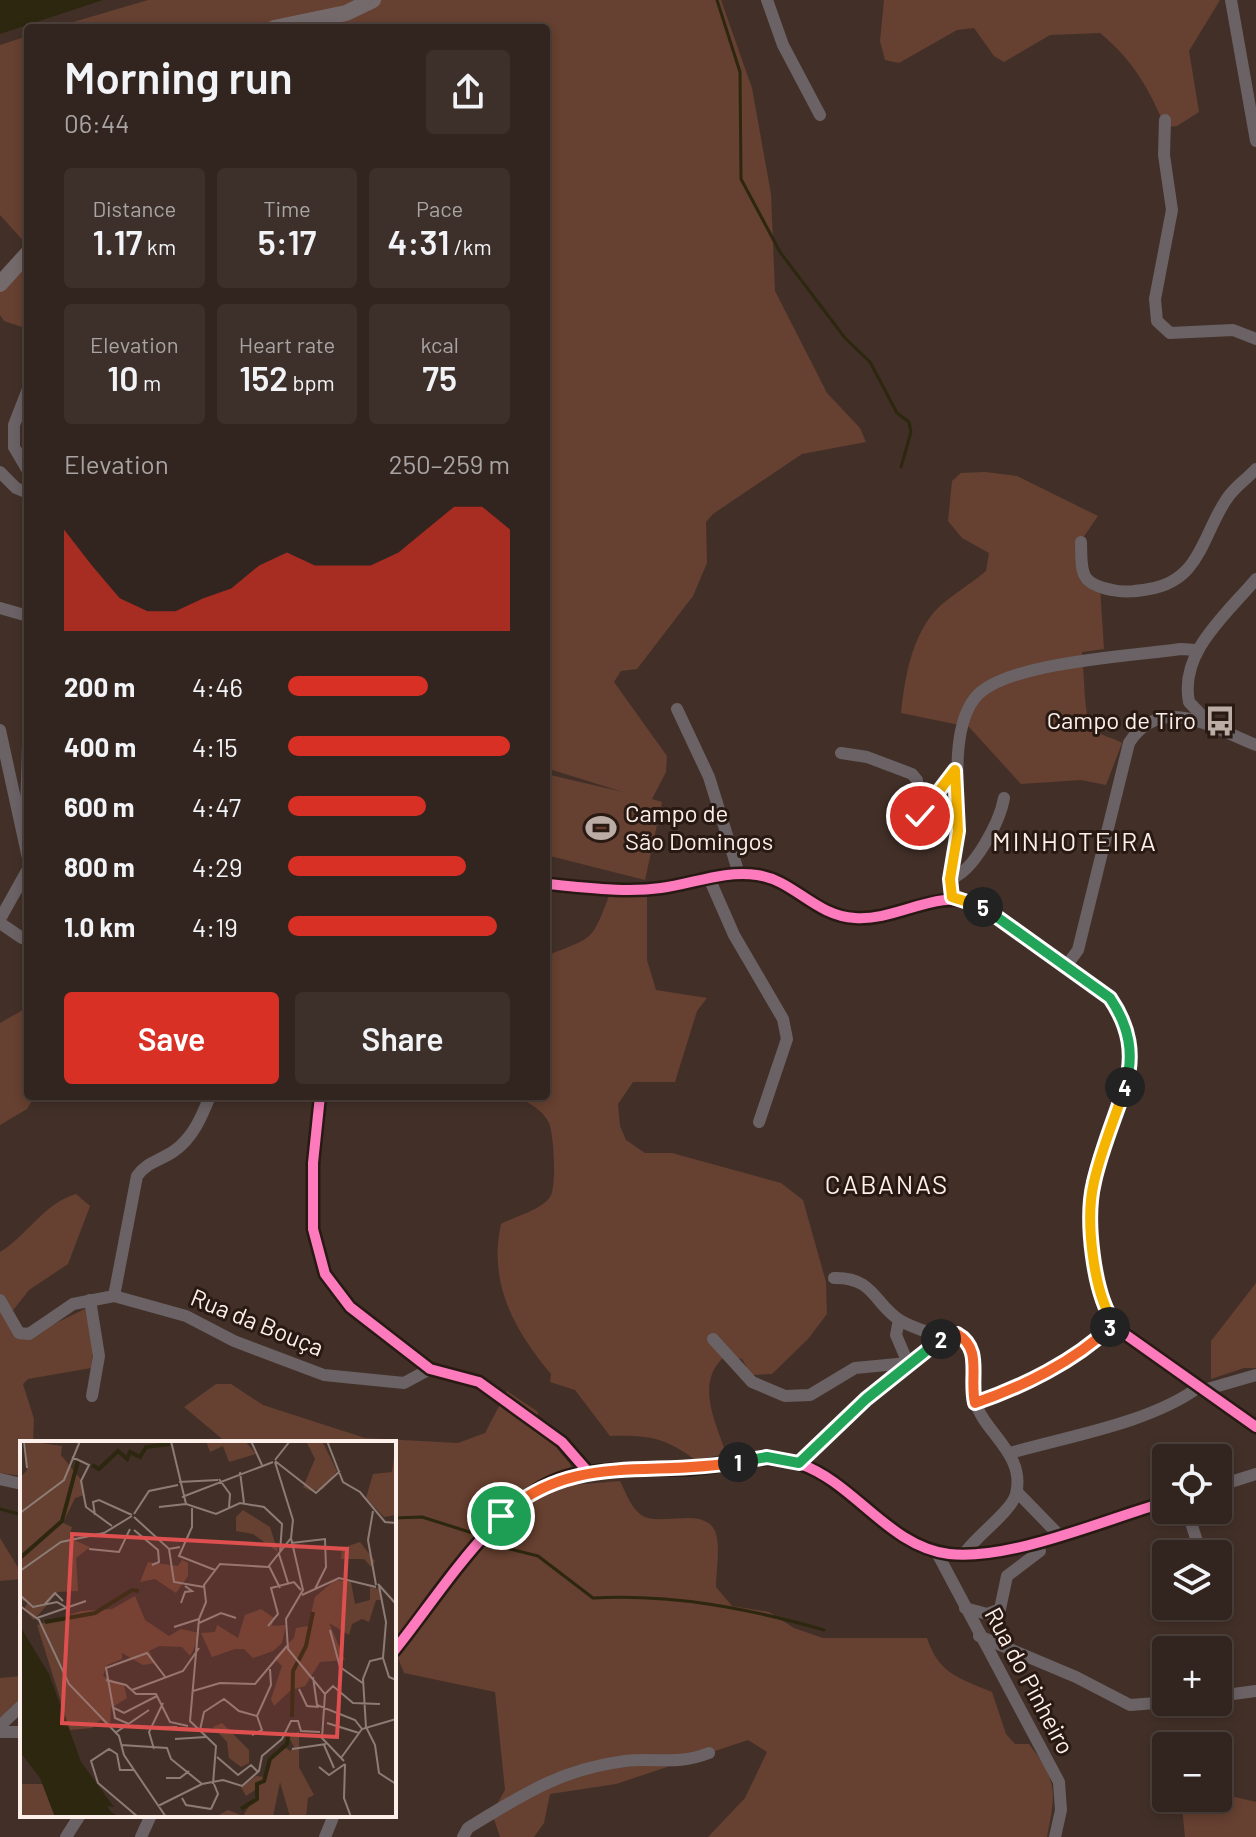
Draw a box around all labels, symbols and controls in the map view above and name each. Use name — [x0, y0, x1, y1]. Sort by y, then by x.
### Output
text: Morning run — [64, 50, 293, 103]
button: share — [426, 50, 510, 134]
text: 06:44 — [64, 107, 130, 138]
text: Distance — [92, 195, 176, 221]
text: Time — [263, 195, 311, 221]
text: Pace — [416, 195, 463, 221]
text: 1.17 — [93, 221, 142, 262]
text: 5:17 — [258, 221, 316, 262]
text: 4:31 — [388, 221, 449, 262]
text: km — [142, 233, 176, 259]
text: /km — [449, 233, 492, 259]
text: Elevation — [90, 331, 179, 357]
text: Heart rate — [239, 331, 335, 357]
text: kcal — [420, 331, 459, 357]
text: 10 — [107, 357, 139, 398]
text: 152 — [239, 357, 288, 398]
text: 75 — [422, 357, 457, 398]
text: m — [139, 369, 161, 395]
text: bpm — [288, 369, 335, 395]
text: Elevation — [64, 448, 169, 479]
text: 250–259 m — [389, 448, 510, 479]
text: 200 m — [64, 671, 135, 702]
text: 4:46 — [192, 671, 243, 702]
bus stop icon: Campo de Tiro — [1203, 704, 1237, 738]
place label: Campo de Tiro — [1047, 705, 1196, 734]
text: 400 m — [64, 731, 136, 762]
text: 4:15 — [192, 731, 238, 762]
pin — [886, 782, 954, 850]
text: 600 m — [64, 791, 135, 822]
text: 4:47 — [192, 791, 241, 822]
icon: check — [898, 794, 942, 838]
place label: Campo de São Domingos — [625, 798, 773, 855]
sports icon: Campo de São Domingos — [584, 811, 618, 845]
district label: MINHOTEIRA — [992, 825, 1158, 856]
text: 800 m — [64, 851, 135, 882]
text: 4:29 — [192, 851, 243, 882]
pin: 5 — [963, 887, 1003, 927]
text: 5 — [977, 894, 989, 920]
text: 1.0 km — [64, 911, 135, 942]
text: 4:19 — [192, 911, 238, 942]
button: Save — [64, 992, 279, 1084]
button: Share — [295, 992, 510, 1084]
pin: 4 — [1105, 1067, 1145, 1107]
text: 4 — [1118, 1074, 1132, 1100]
district label: CABANAS — [825, 1168, 949, 1199]
street label: Rua da Bouça — [187, 1282, 328, 1361]
pin: 3 — [1090, 1307, 1130, 1347]
text: 3 — [1104, 1314, 1116, 1340]
pin: 2 — [921, 1319, 961, 1359]
text: 2 — [935, 1326, 947, 1352]
inset map — [20, 1441, 396, 1817]
pin: 1 — [718, 1442, 758, 1482]
map controls — [1152, 1444, 1232, 1812]
button: locate — [1152, 1444, 1232, 1524]
text: 1 — [734, 1449, 742, 1475]
pin — [467, 1482, 535, 1550]
icon: arrive — [479, 1494, 523, 1538]
button: layers — [1152, 1540, 1232, 1620]
street label: Rua do Pinheiro — [979, 1602, 1081, 1759]
button: + — [1152, 1636, 1232, 1716]
button: − — [1152, 1732, 1232, 1812]

